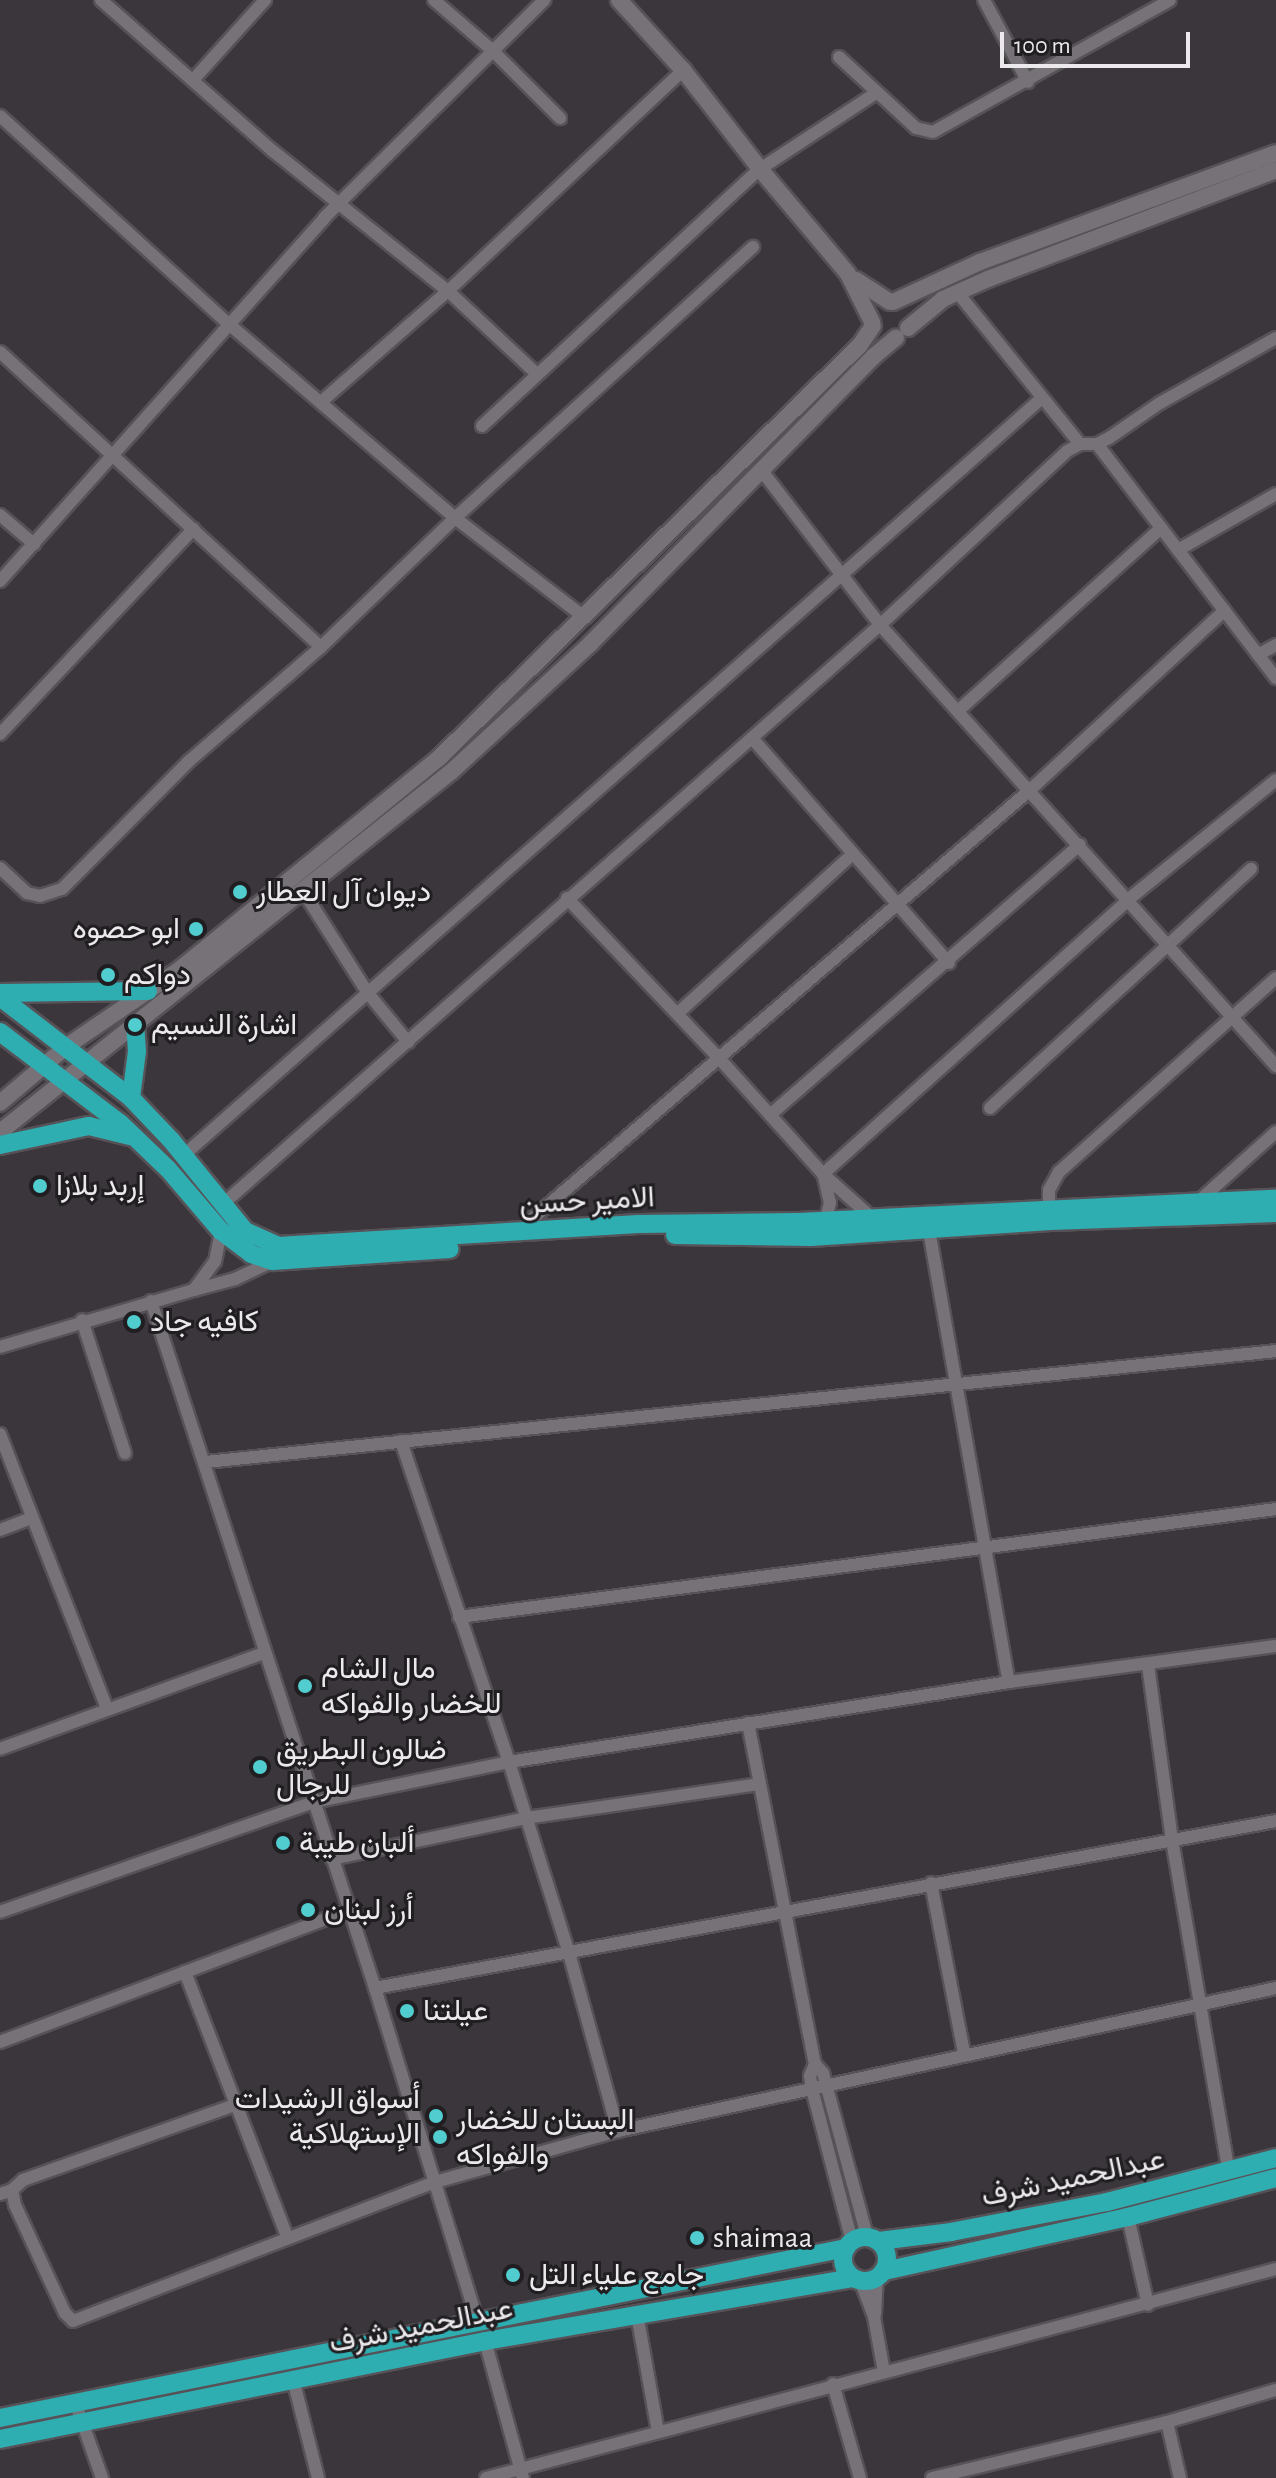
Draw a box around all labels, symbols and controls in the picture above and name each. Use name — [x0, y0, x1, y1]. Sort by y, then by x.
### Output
scale bar — [1004, 16, 1194, 66]
text: 100 m — [1014, 34, 1071, 58]
place label: ديوان آل العطار — [256, 874, 431, 910]
marker: ديوان آل العطار — [231, 883, 249, 901]
place label: ابو حصوه — [73, 911, 180, 947]
marker: ابو حصوه — [187, 920, 205, 938]
place label: دواكم — [124, 957, 191, 993]
marker: دواكم — [99, 966, 117, 984]
place label: اشارة النسيم — [151, 1007, 297, 1043]
marker: اشارة النسيم — [126, 1016, 144, 1034]
place label: إربد بلازا — [56, 1168, 144, 1204]
marker: إربد بلازا — [31, 1177, 49, 1195]
street label: الامير حسن — [518, 1179, 656, 1223]
place label: كافيه جاد — [150, 1304, 259, 1340]
marker: كافيه جاد — [125, 1313, 143, 1331]
place label: مال الشام للخضار والفواكه — [321, 1651, 502, 1722]
marker: مال الشام للخضار والفواكه — [296, 1677, 314, 1695]
place label: ضالون البطريق للرجال — [276, 1732, 446, 1802]
marker: ضالون البطريق للرجال — [251, 1758, 269, 1776]
place label: ألبان طيبة — [299, 1825, 414, 1861]
marker: ألبان طيبة — [274, 1834, 292, 1852]
place label: أرز لبنان — [324, 1892, 413, 1928]
marker: أرز لبنان — [299, 1901, 317, 1919]
place label: عيلتنا — [423, 1993, 489, 2029]
marker: عيلتنا — [398, 2002, 416, 2020]
place label: أسواق الرشيدات الإستهلاكية — [235, 2081, 420, 2152]
place label: البستان للخضار والفواكه — [456, 2102, 634, 2172]
marker: أسواق الرشيدات الإستهلاكية — [427, 2107, 445, 2125]
marker: البستان للخضار والفواكه — [431, 2128, 449, 2146]
street label: عبدالحميد شرف — [978, 2141, 1168, 2215]
place label: shaimaa — [713, 2220, 813, 2256]
marker: shaimaa — [688, 2229, 706, 2247]
place label: جامع علياء التل — [529, 2257, 704, 2293]
marker: جامع علياء التل — [504, 2266, 522, 2284]
street label: عبدالحميد شرف — [326, 2291, 516, 2361]

